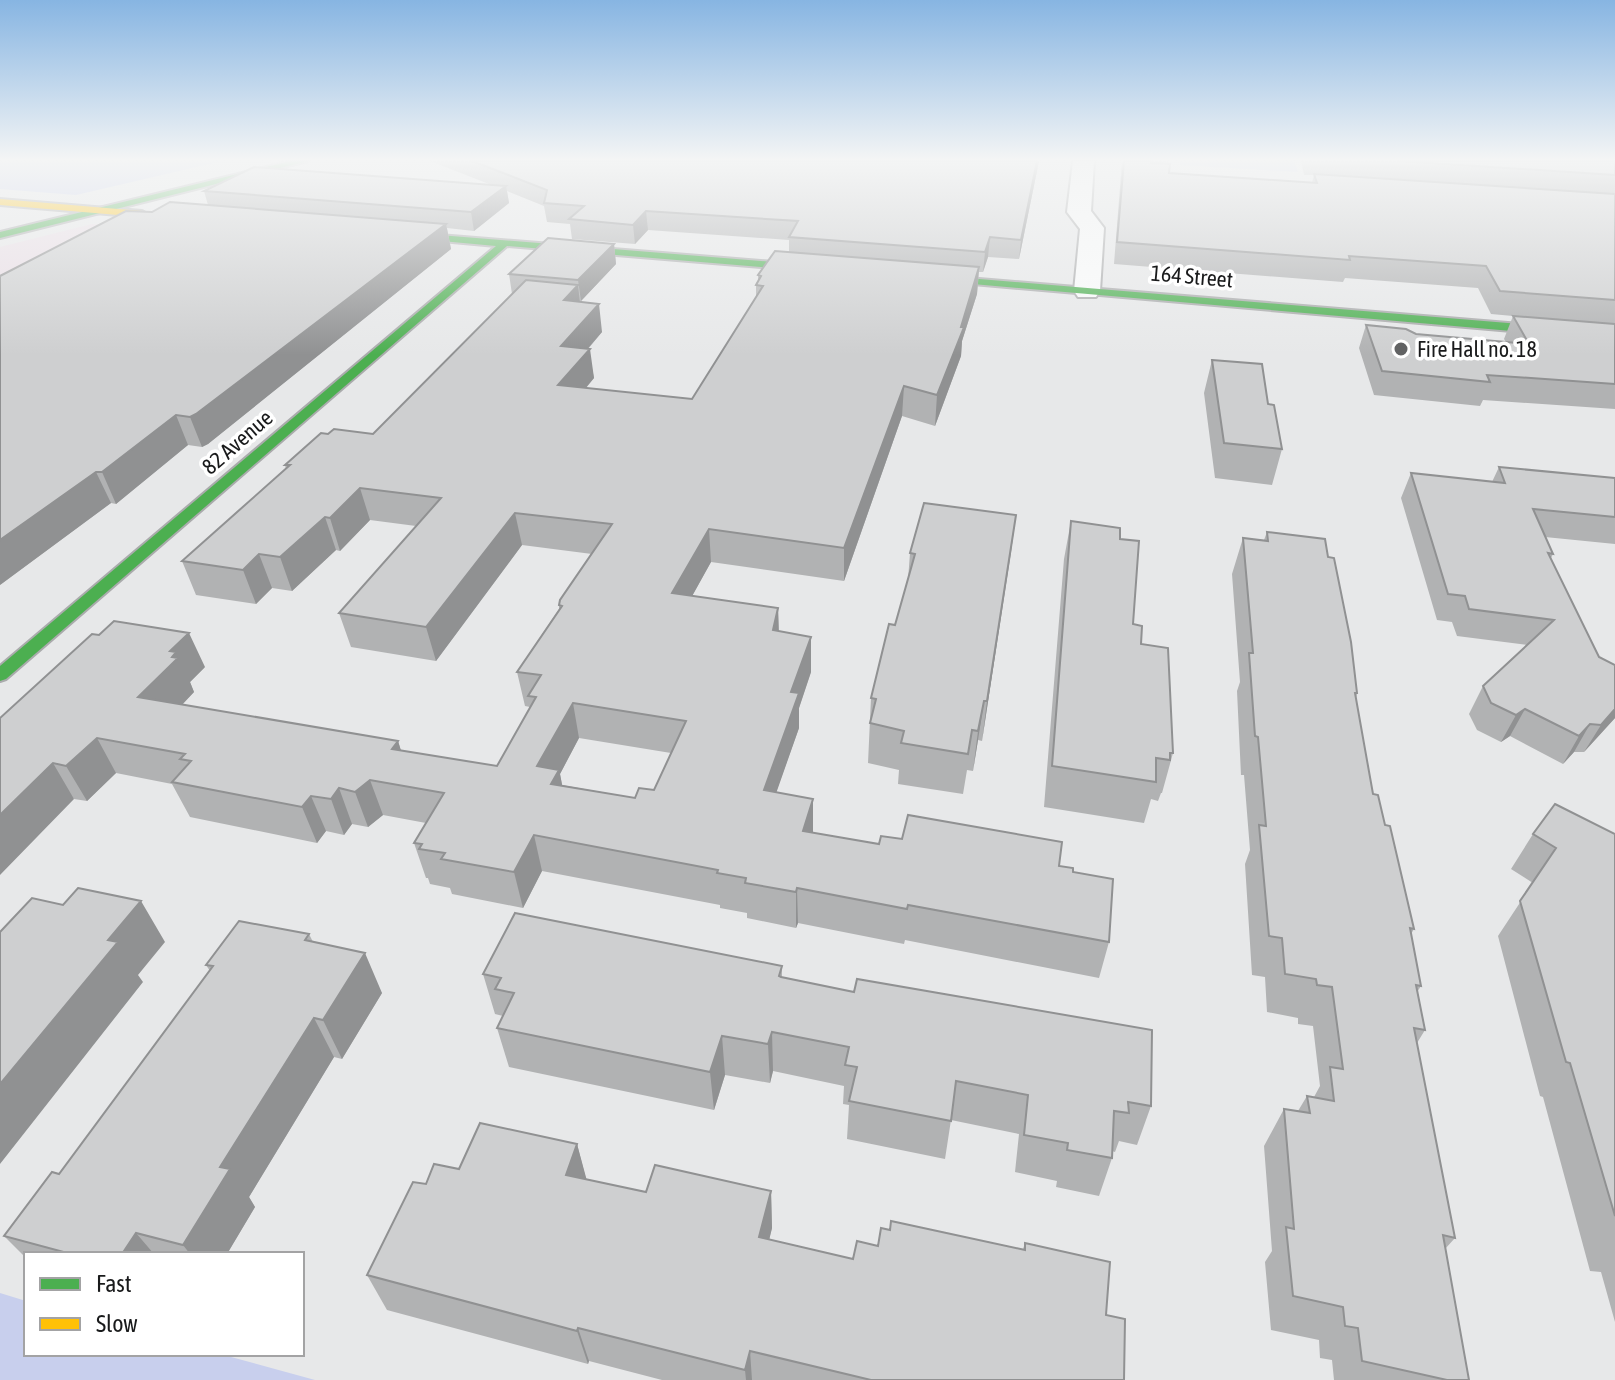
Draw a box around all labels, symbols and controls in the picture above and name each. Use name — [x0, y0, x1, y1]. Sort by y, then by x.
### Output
street label: 164 Street — [1150, 259, 1234, 293]
place label: Fire Hall no. 18 — [1417, 336, 1537, 362]
marker: Fire Hall no. 18 — [1392, 340, 1410, 358]
street label: 82 Avenue — [197, 404, 277, 480]
legend — [24, 1252, 304, 1356]
text: Fast — [96, 1270, 132, 1297]
text: Slow — [96, 1310, 138, 1337]

